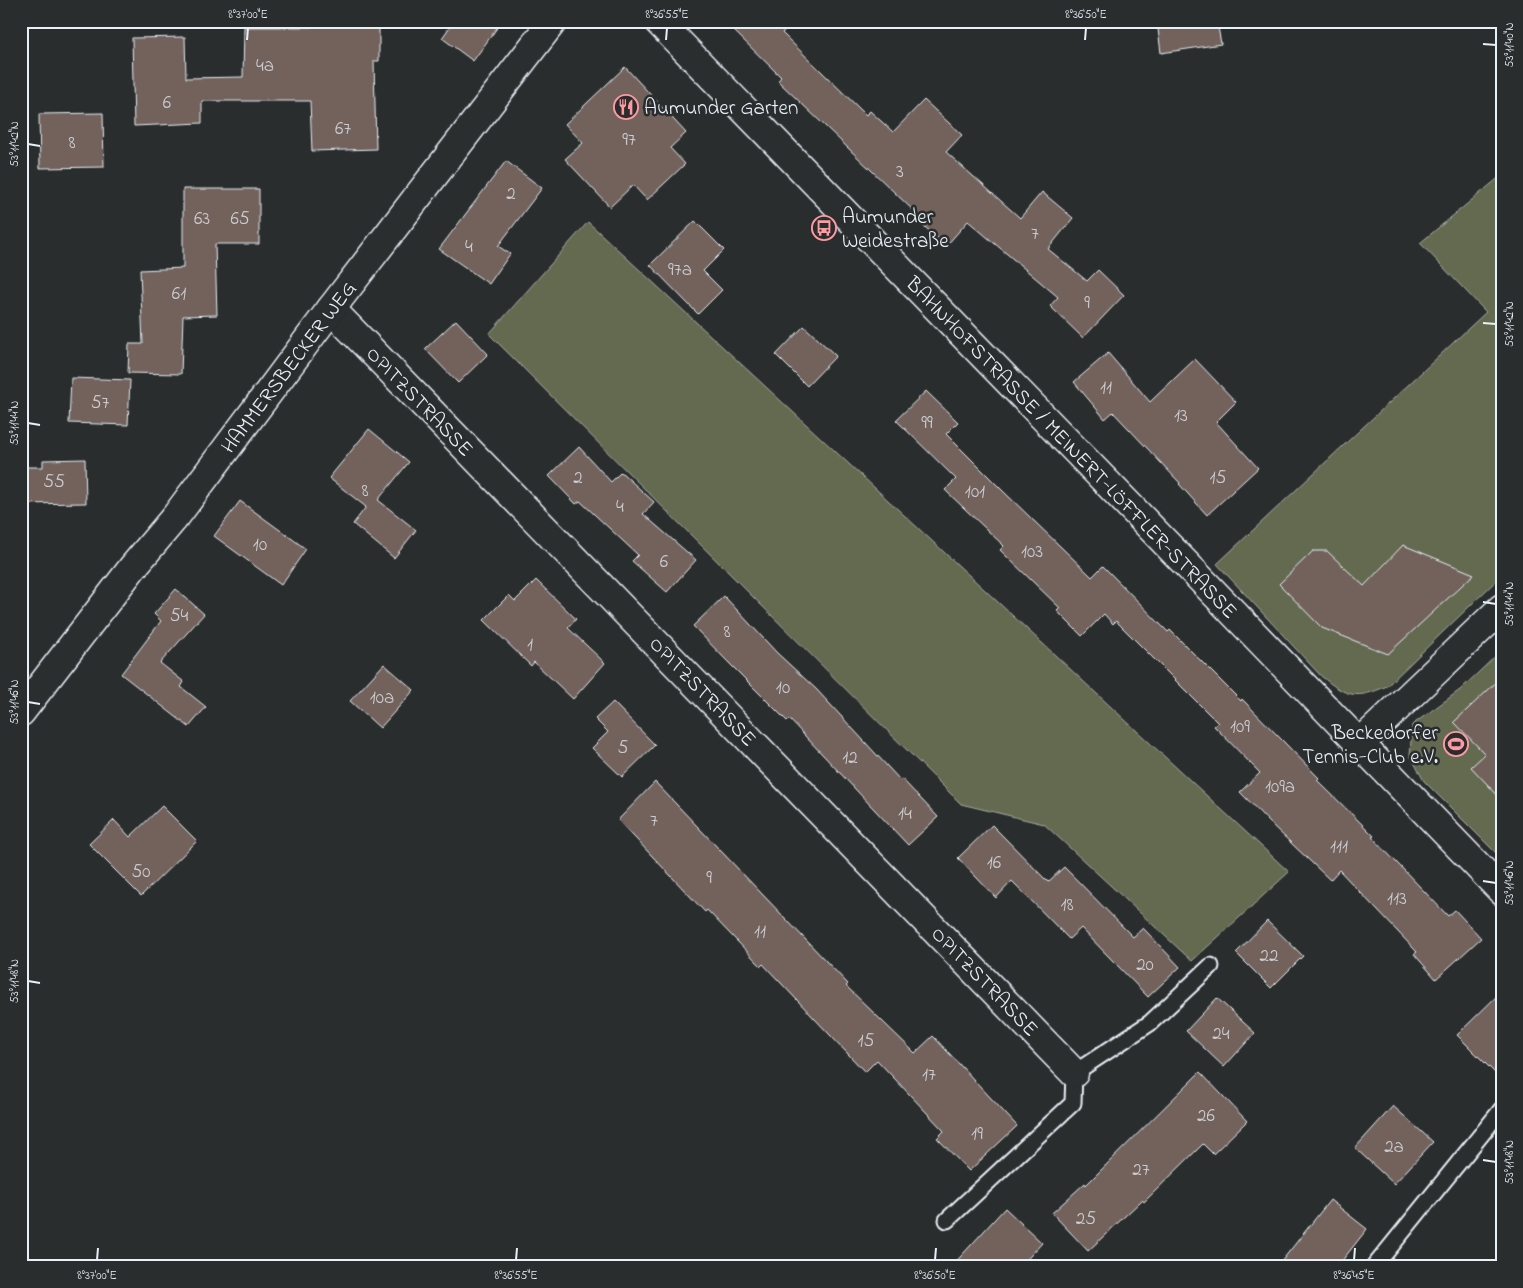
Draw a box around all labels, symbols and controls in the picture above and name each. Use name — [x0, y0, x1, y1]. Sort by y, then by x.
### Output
text: 8°37'00"E — [228, 6, 268, 24]
text: 8°36'55"E — [645, 6, 689, 24]
text: 8°36'50"E — [1065, 6, 1107, 24]
text: 53°11'40"N — [1501, 23, 1519, 67]
house number: 4a — [256, 53, 274, 80]
house number: 6 — [163, 90, 171, 117]
restaurant icon: Aumunder Garten — [613, 94, 639, 120]
place label: Aumunder Garten — [644, 94, 798, 124]
house number: 67 — [335, 116, 351, 143]
text: 53°11'42"N — [6, 121, 24, 167]
house number: 97 — [622, 127, 636, 154]
house number: 8 — [68, 130, 76, 157]
house number: 3 — [896, 159, 904, 186]
house number: 2 — [506, 181, 516, 208]
place label: Aumunder Weidestraße — [842, 203, 949, 257]
house number: 63 — [194, 206, 210, 233]
house number: 65 — [230, 206, 250, 233]
bus stop icon: Aumunder Weidestraße — [811, 215, 837, 241]
house number: 7 — [1031, 221, 1039, 248]
house number: 4 — [465, 234, 473, 261]
house number: 97a — [668, 257, 692, 284]
street label: BAHNHOFSTRASSE / MEINERT-LÖFFLER-STRASSE — [897, 270, 1243, 627]
street label: HAMMERSBECKER WEG — [215, 276, 364, 461]
house number: 61 — [172, 281, 186, 308]
house number: 9 — [1084, 290, 1090, 317]
text: 53°11'42"N — [1501, 301, 1519, 347]
street label: OPITZSTRASSE — [358, 340, 479, 464]
house number: 11 — [1100, 375, 1112, 402]
house number: 57 — [91, 390, 110, 417]
text: 53°11'44"N — [6, 401, 24, 445]
house number: 13 — [1174, 403, 1188, 430]
house number: 99 — [921, 410, 933, 437]
house number: 2 — [573, 465, 583, 492]
house number: 15 — [1210, 465, 1227, 492]
house number: 55 — [43, 469, 65, 496]
house number: 8 — [361, 478, 369, 505]
house number: 101 — [965, 479, 985, 506]
house number: 4 — [616, 494, 624, 521]
house number: 10 — [253, 532, 267, 559]
house number: 103 — [1021, 539, 1043, 566]
house number: 6 — [660, 549, 668, 576]
text: 53°11'44"N — [1501, 582, 1519, 626]
house number: 54 — [170, 603, 189, 630]
house number: 8 — [723, 619, 731, 646]
street label: OPITZSTRASSE — [641, 630, 762, 754]
house number: 1 — [527, 632, 533, 659]
house number: 10 — [776, 675, 790, 702]
text: 53°11'46"N — [6, 679, 24, 725]
house number: 10a — [370, 685, 394, 712]
house number: 109 — [1230, 714, 1250, 741]
place label: Beckedorfer Tennis-Club e.V. — [1302, 719, 1438, 773]
sports icon: Beckedorfer Tennis-Club e.V. — [1443, 731, 1469, 757]
house number: 5 — [618, 735, 629, 762]
house number: 12 — [842, 745, 858, 772]
house number: 109a — [1265, 774, 1295, 801]
house number: 14 — [898, 801, 912, 828]
house number: 7 — [650, 808, 658, 835]
house number: 111 — [1330, 834, 1348, 861]
house number: 16 — [987, 850, 1001, 877]
house number: 50 — [131, 859, 151, 886]
text: 53°11'46"N — [1501, 860, 1519, 906]
house number: 9 — [706, 865, 712, 892]
house number: 113 — [1387, 886, 1407, 913]
house number: 18 — [1060, 892, 1074, 919]
house number: 11 — [754, 919, 766, 946]
street label: OPITZSTRASSE — [923, 920, 1044, 1044]
house number: 22 — [1260, 943, 1278, 970]
house number: 20 — [1136, 952, 1154, 979]
text: 53°11'48"N — [6, 959, 24, 1003]
house number: 24 — [1212, 1021, 1230, 1048]
house number: 15 — [858, 1028, 875, 1055]
house number: 17 — [922, 1062, 936, 1089]
house number: 26 — [1197, 1103, 1215, 1130]
house number: 19 — [971, 1121, 983, 1148]
house number: 2a — [1384, 1134, 1404, 1161]
text: 53°11'48"N — [1501, 1140, 1519, 1184]
house number: 27 — [1132, 1157, 1150, 1184]
house number: 25 — [1076, 1206, 1096, 1233]
text: 8°37'00"E — [77, 1267, 117, 1285]
text: 8°36'55"E — [494, 1267, 538, 1285]
text: 8°36'50"E — [914, 1267, 956, 1285]
text: 8°36'45"E — [1333, 1267, 1375, 1285]

